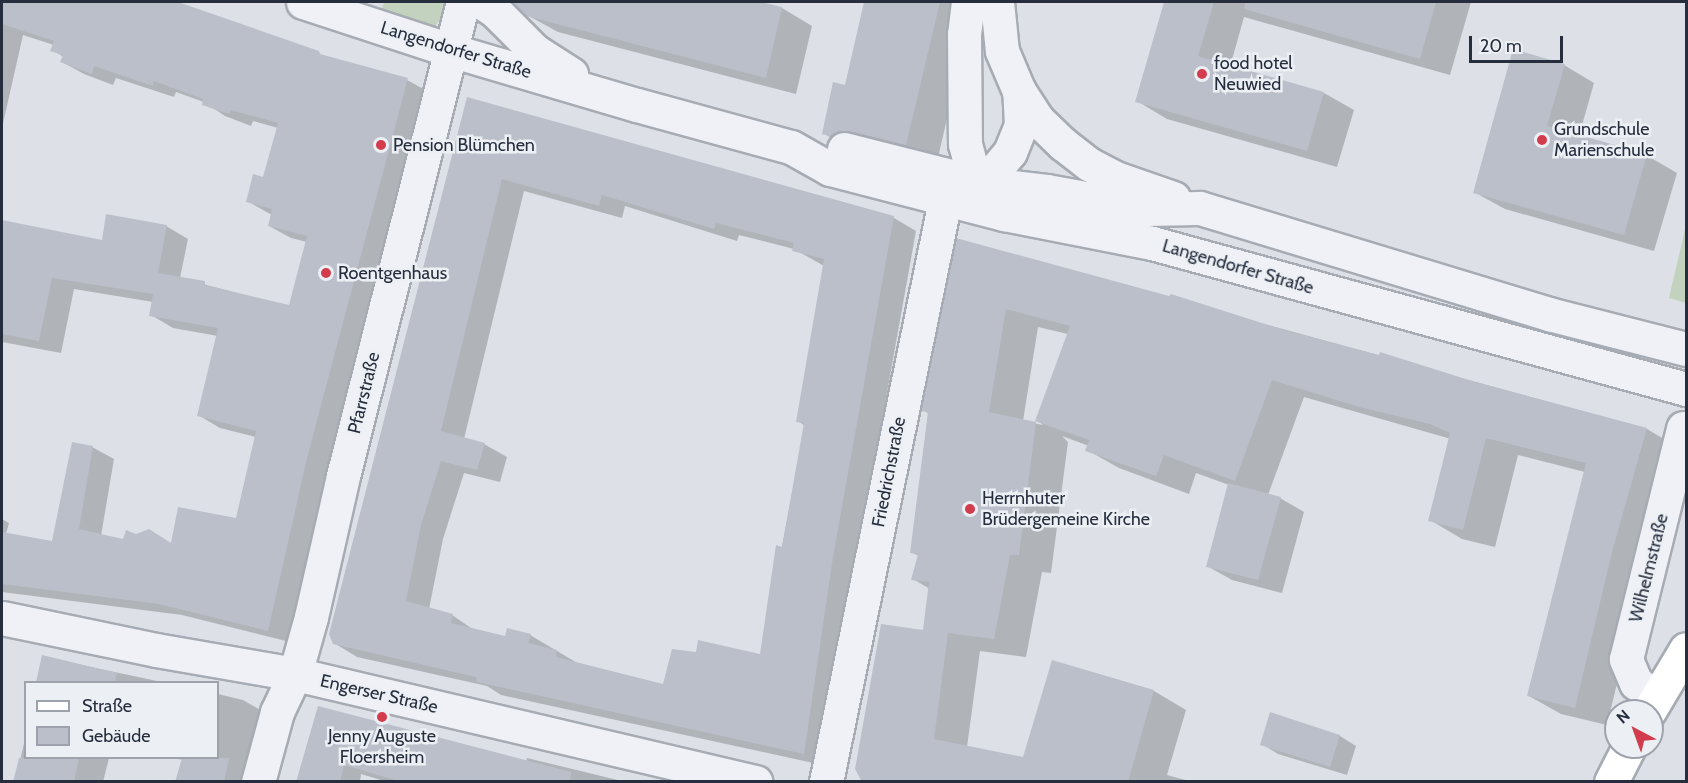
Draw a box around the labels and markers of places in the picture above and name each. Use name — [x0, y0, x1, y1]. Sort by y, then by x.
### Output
place label: food hotel Neuwied — [1214, 53, 1293, 96]
marker: food hotel Neuwied — [1195, 67, 1209, 81]
place label: Grundschule Marienschule — [1554, 119, 1654, 162]
marker: Grundschule Marienschule — [1535, 133, 1549, 147]
place label: Pension Blümchen — [393, 134, 535, 156]
marker: Pension Blümchen — [374, 138, 388, 152]
place label: Roentgenhaus — [338, 262, 447, 284]
marker: Roentgenhaus — [319, 266, 333, 280]
place label: Herrnhuter Brüdergemeine Kirche — [982, 488, 1150, 530]
marker: Herrnhuter Brüdergemeine Kirche — [963, 502, 977, 516]
marker: Jenny Auguste Floersheim — [375, 710, 389, 724]
place label: Jenny Auguste Floersheim — [328, 726, 436, 768]

